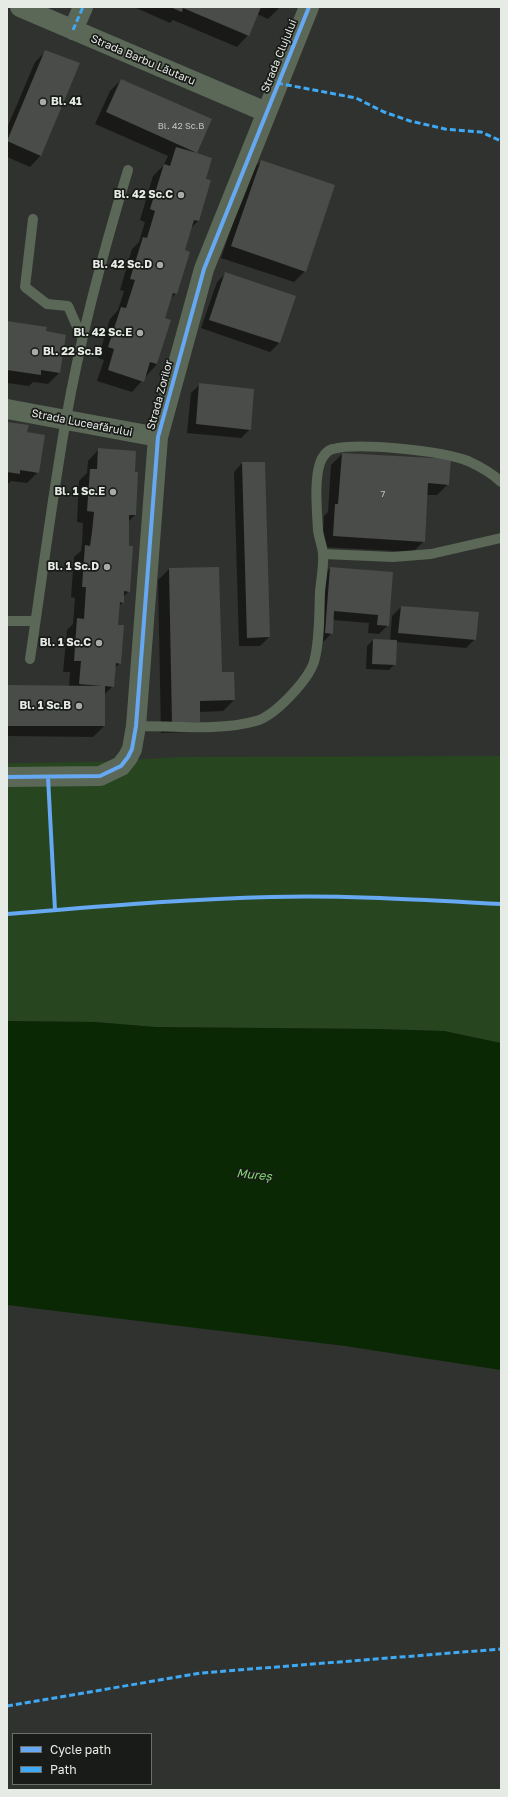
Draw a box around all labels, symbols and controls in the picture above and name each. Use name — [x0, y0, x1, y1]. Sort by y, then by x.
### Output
street label: Strada Clujului — [258, 17, 300, 95]
street label: Strada Barbu Lăutaru — [89, 32, 197, 88]
place label: Bl. 41 — [51, 95, 82, 109]
marker: Bl. 41 — [38, 97, 48, 107]
house number: Bl. 42 Sc.B — [158, 121, 204, 131]
place label: Bl. 42 Sc.C — [114, 188, 173, 202]
marker: Bl. 42 Sc.C — [176, 190, 186, 200]
place label: Bl. 42 Sc.D — [93, 258, 152, 272]
marker: Bl. 42 Sc.D — [155, 260, 165, 270]
place label: Bl. 42 Sc.E — [74, 326, 132, 340]
marker: Bl. 42 Sc.E — [135, 328, 145, 338]
place label: Bl. 22 Sc.B — [43, 345, 102, 359]
marker: Bl. 22 Sc.B — [30, 347, 40, 357]
street label: Strada Zorilor — [144, 359, 176, 431]
street label: Strada Luceafărului — [30, 407, 134, 439]
place label: Bl. 1 Sc.E — [55, 485, 105, 499]
marker: Bl. 1 Sc.E — [108, 487, 118, 497]
house number: 7 — [381, 489, 385, 499]
place label: Bl. 1 Sc.D — [48, 560, 99, 574]
marker: Bl. 1 Sc.D — [102, 562, 112, 572]
place label: Bl. 1 Sc.C — [40, 636, 91, 650]
marker: Bl. 1 Sc.C — [94, 638, 104, 648]
place label: Bl. 1 Sc.B — [20, 699, 71, 713]
marker: Bl. 1 Sc.B — [74, 701, 84, 711]
water label: Mureș — [236, 1166, 272, 1184]
legend — [12, 1733, 152, 1785]
text: Cycle path — [50, 1742, 111, 1757]
text: Path — [50, 1762, 77, 1777]

